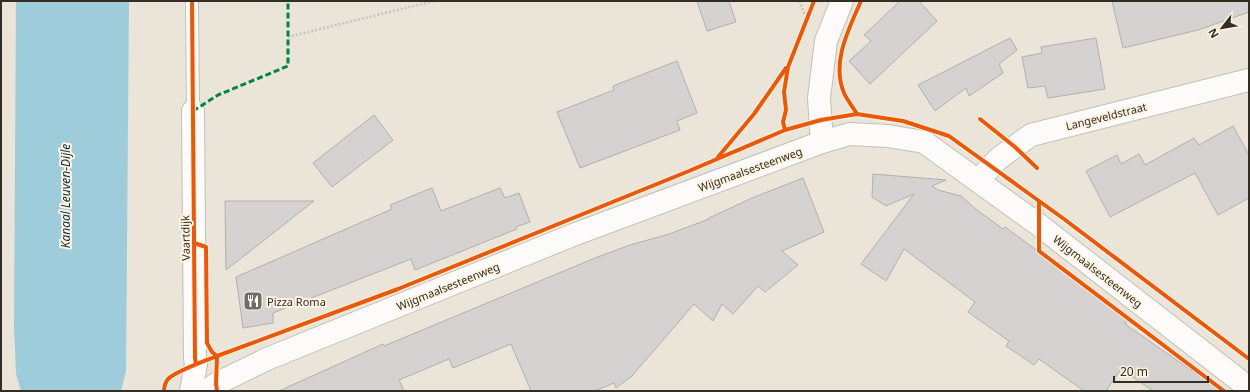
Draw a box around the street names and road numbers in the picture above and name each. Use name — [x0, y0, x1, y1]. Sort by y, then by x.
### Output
street label: Langeveldstraat — [1064, 99, 1148, 133]
street label: Wijgmaalsesteenweg — [696, 143, 804, 195]
street label: Vaartdijk — [177, 215, 193, 261]
street label: Wijgmaalsesteenweg — [1050, 231, 1146, 311]
street label: Wijgmaalsesteenweg — [394, 259, 502, 313]

